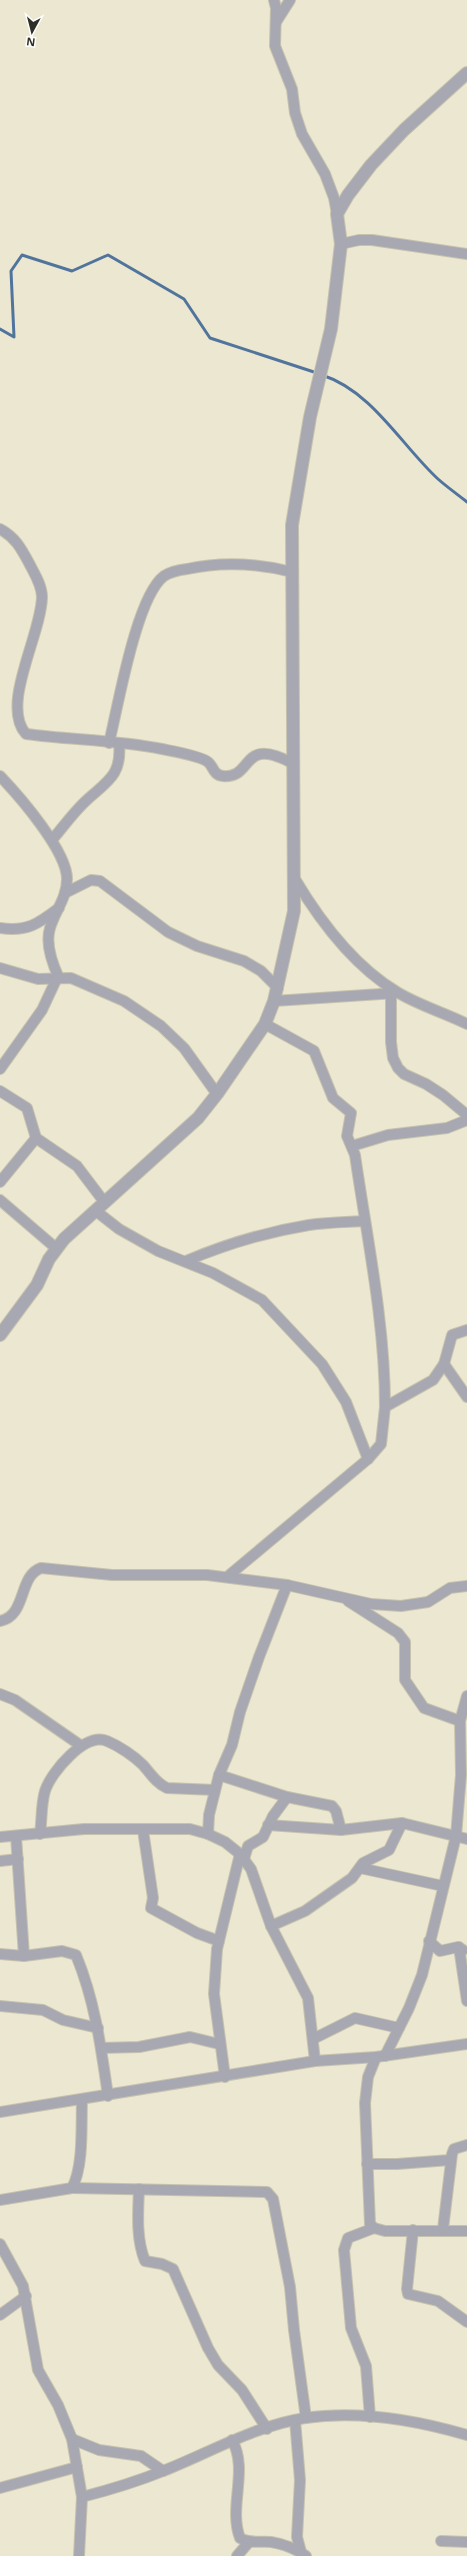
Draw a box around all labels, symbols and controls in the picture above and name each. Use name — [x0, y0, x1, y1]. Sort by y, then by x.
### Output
north arrow — [12, 12, 52, 52]
text: N — [25, 34, 36, 50]

